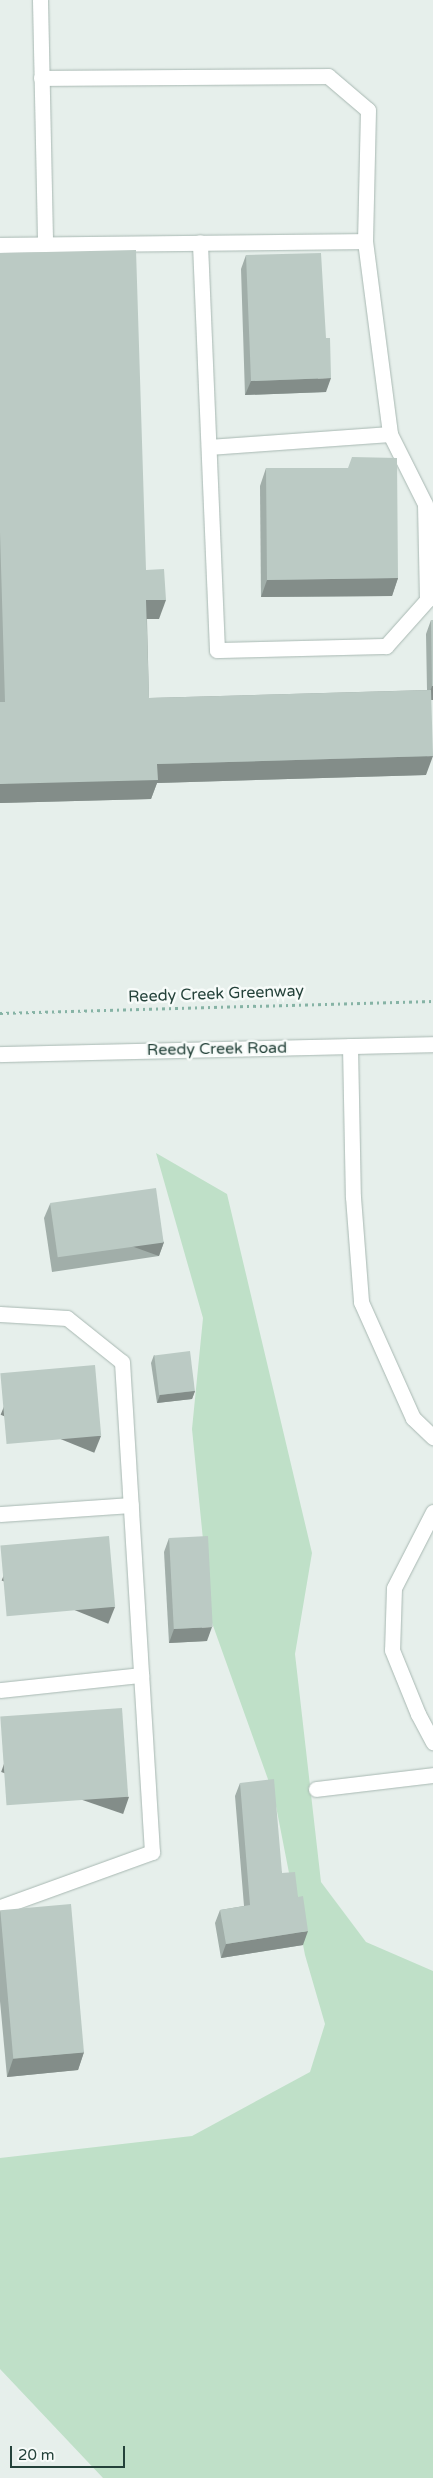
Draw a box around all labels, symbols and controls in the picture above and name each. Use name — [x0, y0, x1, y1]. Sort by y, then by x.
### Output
street label: Reedy Creek Greenway — [128, 981, 304, 1007]
street label: Reedy Creek Road — [147, 1038, 287, 1060]
scale bar — [12, 2436, 128, 2468]
text: 20 m — [18, 2446, 55, 2464]

